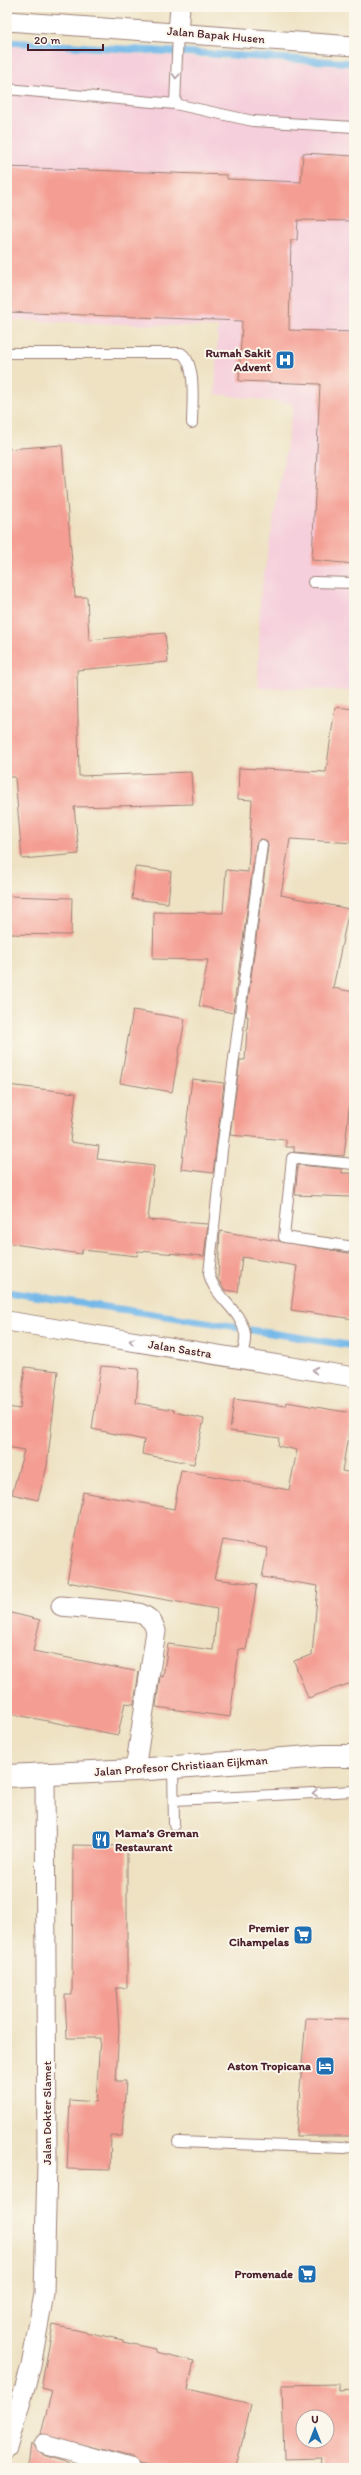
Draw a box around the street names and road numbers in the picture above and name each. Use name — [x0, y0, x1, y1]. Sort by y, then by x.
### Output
street label: Jalan Bapak Husen — [166, 24, 266, 46]
street label: Jalan Sastra — [147, 1337, 213, 1361]
street label: Jalan Profesor Christiaan Eijkman — [94, 1753, 268, 1779]
street label: Jalan Dokter Slamet — [40, 2060, 54, 2165]

